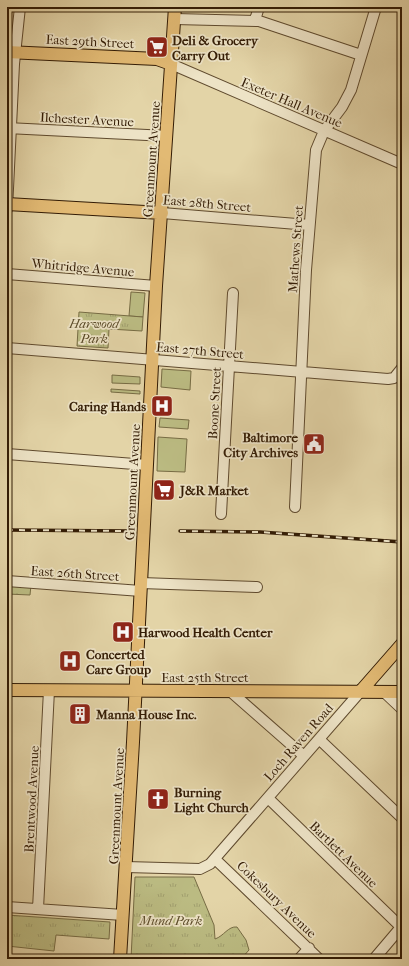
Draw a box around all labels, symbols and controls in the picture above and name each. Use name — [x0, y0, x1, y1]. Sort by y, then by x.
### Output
street label: East 29th Street — [45, 32, 135, 51]
place label: Deli & Grocery Carry Out — [172, 33, 259, 64]
supermarket icon: Deli & Grocery Carry Out — [144, 34, 170, 60]
street label: Exeter Hall Avenue — [239, 74, 345, 131]
street label: Greenmount Avenue — [140, 100, 163, 218]
street label: Ilchester Avenue — [40, 110, 135, 129]
street label: East 28th Street — [162, 192, 252, 215]
street label: Mathews Street — [285, 204, 306, 293]
street label: Whitridge Avenue — [30, 255, 135, 280]
park label: Harwood Park — [68, 316, 121, 346]
street label: East 27th Street — [155, 339, 245, 362]
street label: Boone Street — [205, 366, 224, 440]
hospital icon: Caring Hands — [149, 393, 175, 419]
place label: Caring Hands — [69, 399, 146, 415]
street label: Greenmount Avenue — [122, 423, 143, 541]
place label: Baltimore City Archives — [223, 430, 299, 461]
public building icon: Baltimore City Archives — [301, 431, 327, 457]
supermarket icon: J&R Market — [151, 477, 177, 503]
place label: J&R Market — [178, 483, 249, 499]
street label: East 26th Street — [30, 563, 120, 584]
hospital icon: Harwood Health Center — [110, 619, 136, 645]
place label: Harwood Health Center — [138, 625, 273, 640]
place label: Concerted Care Group — [86, 647, 151, 678]
hospital icon: Concerted Care Group — [57, 648, 83, 674]
street label: East 25th Street — [161, 670, 249, 685]
street label: Loch Raven Road — [261, 700, 337, 784]
building icon: Manna House Inc. — [67, 701, 93, 727]
place label: Manna House Inc. — [95, 707, 197, 722]
street label: Brentwood Avenue — [21, 745, 42, 853]
street label: Greenmount Avenue — [106, 747, 127, 865]
place label: Burning Light Church — [174, 785, 250, 816]
church icon: Burning Light Church — [145, 786, 171, 812]
street label: Bartlett Avenue — [307, 818, 381, 891]
street label: Cokesbury Avenue — [234, 858, 320, 941]
park label: Mund Park — [139, 913, 203, 928]

